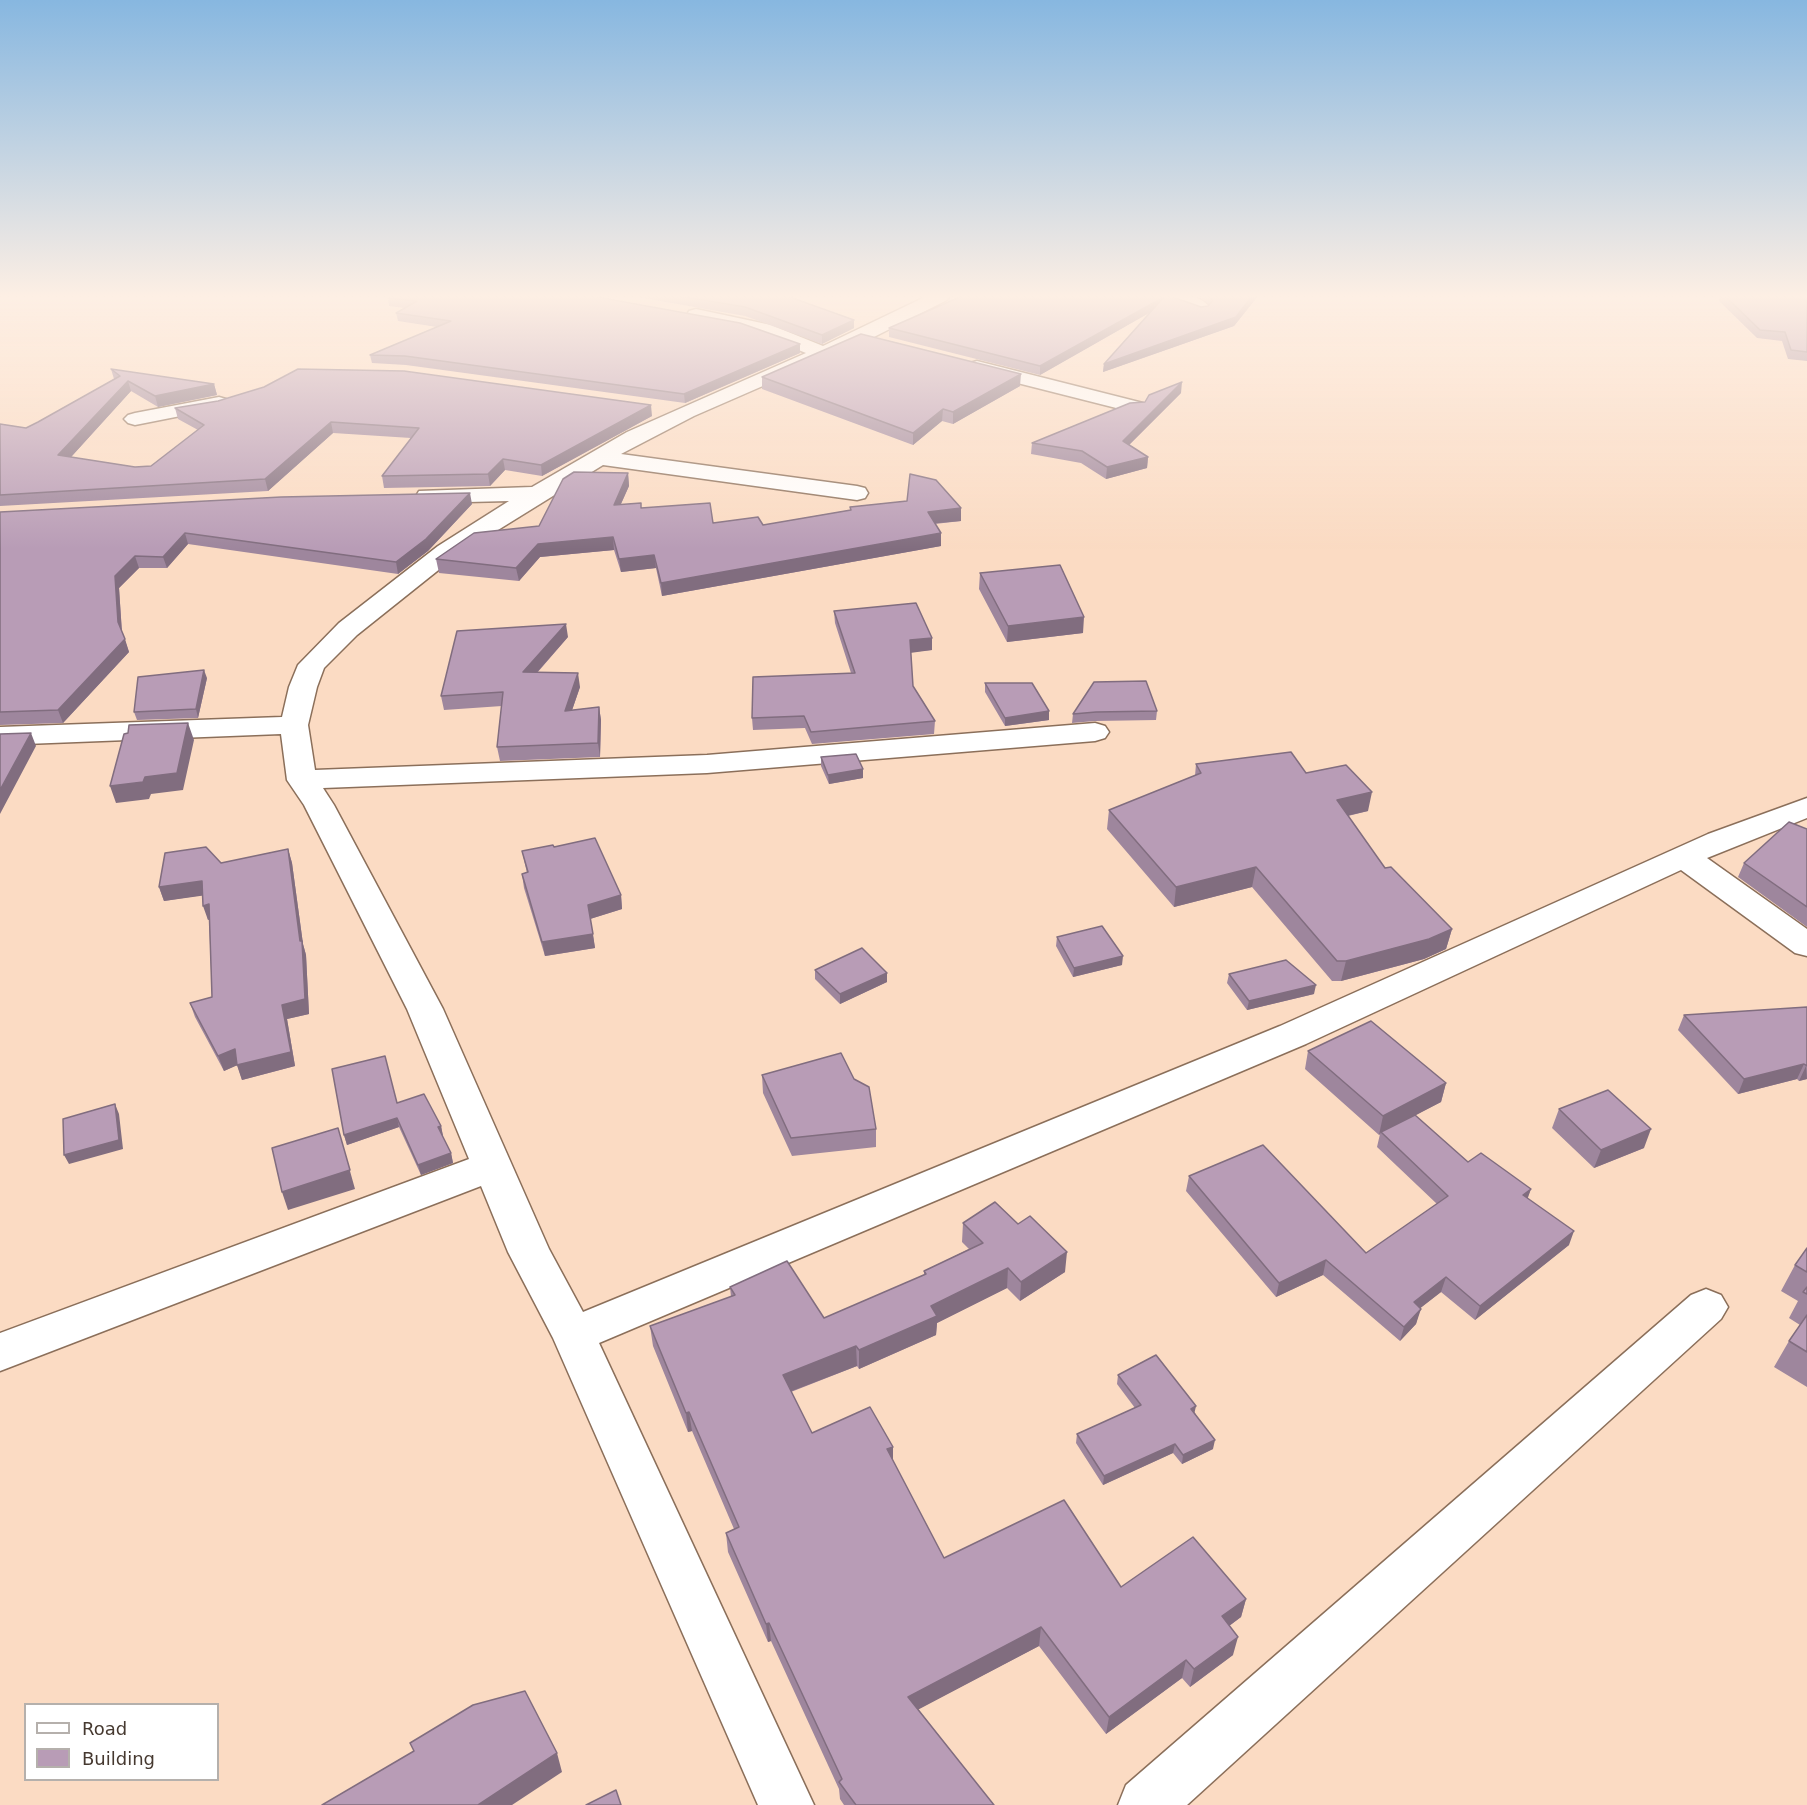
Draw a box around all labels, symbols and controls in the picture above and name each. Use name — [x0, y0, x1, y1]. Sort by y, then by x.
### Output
legend — [24, 1703, 219, 1781]
text: Road — [82, 1718, 127, 1739]
text: Building — [82, 1748, 155, 1769]

